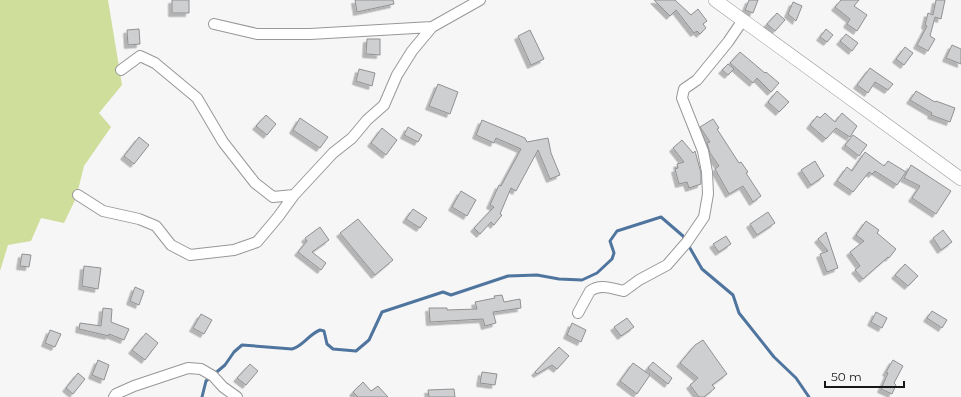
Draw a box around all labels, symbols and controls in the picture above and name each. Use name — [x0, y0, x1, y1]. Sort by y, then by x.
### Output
scale bar — [825, 363, 904, 389]
text: 50 m — [831, 369, 862, 384]

